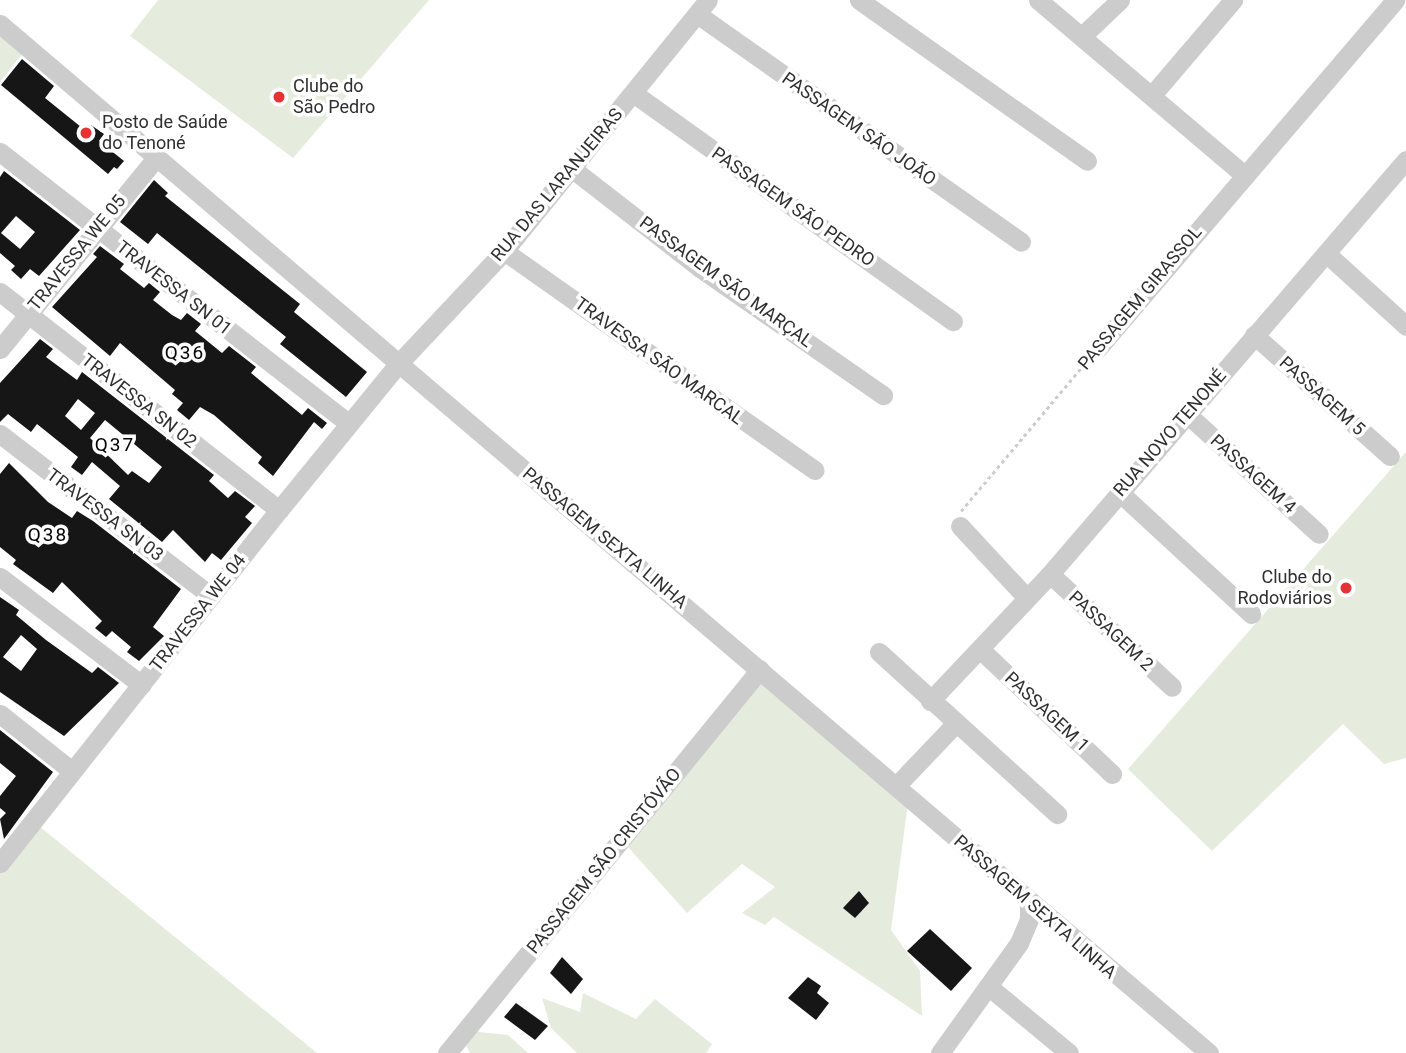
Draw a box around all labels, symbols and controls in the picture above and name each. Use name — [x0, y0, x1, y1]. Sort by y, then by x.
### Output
street label: PASSAGEM SÃO JOÃO — [778, 68, 940, 190]
place label: Clube do São Pedro — [293, 76, 375, 119]
marker: Clube do São Pedro — [271, 89, 287, 105]
street label: RUA DAS LARANJEIRAS — [487, 104, 627, 266]
place label: Posto de Saúde do Tenoné — [102, 112, 227, 154]
marker: Posto de Saúde do Tenoné — [76, 123, 96, 143]
street label: PASSAGEM SÃO PEDRO — [707, 143, 879, 271]
street label: TRAVESSA WE 05 — [24, 191, 130, 315]
street label: PASSAGEM SÃO MARÇAL — [635, 212, 817, 352]
street label: PASSAGEM GIRASSOL — [1074, 222, 1206, 374]
street label: TRAVESSA SN 01 — [112, 236, 236, 340]
street label: TRAVESSA SÃO MARCAL — [570, 293, 748, 429]
district label: Q36 — [165, 342, 205, 364]
street label: TRAVESSA SN 02 — [77, 349, 201, 453]
street label: PASSAGEM 5 — [1275, 352, 1369, 440]
street label: RUA NOVO TENONÉ — [1109, 365, 1231, 501]
street label: PASSAGEM 4 — [1206, 430, 1300, 518]
district label: Q37 — [95, 434, 135, 456]
street label: PASSAGEM SEXTA LINHA — [518, 463, 692, 613]
street label: TRAVESSA SN 03 — [42, 464, 168, 566]
district label: Q38 — [28, 524, 68, 546]
street label: TRAVESSA WE 04 — [145, 550, 251, 676]
place label: Clube do Rodoviários — [1237, 567, 1332, 610]
marker: Clube do Rodoviários — [1338, 580, 1354, 596]
street label: PASSAGEM 2 — [1064, 586, 1158, 676]
street label: PASSAGEM 1 — [1000, 667, 1094, 757]
street label: PASSAGEM SÃO CRISTÓVÃO — [522, 764, 686, 958]
street label: PASSAGEM SEXTA LINHA — [949, 831, 1121, 983]

